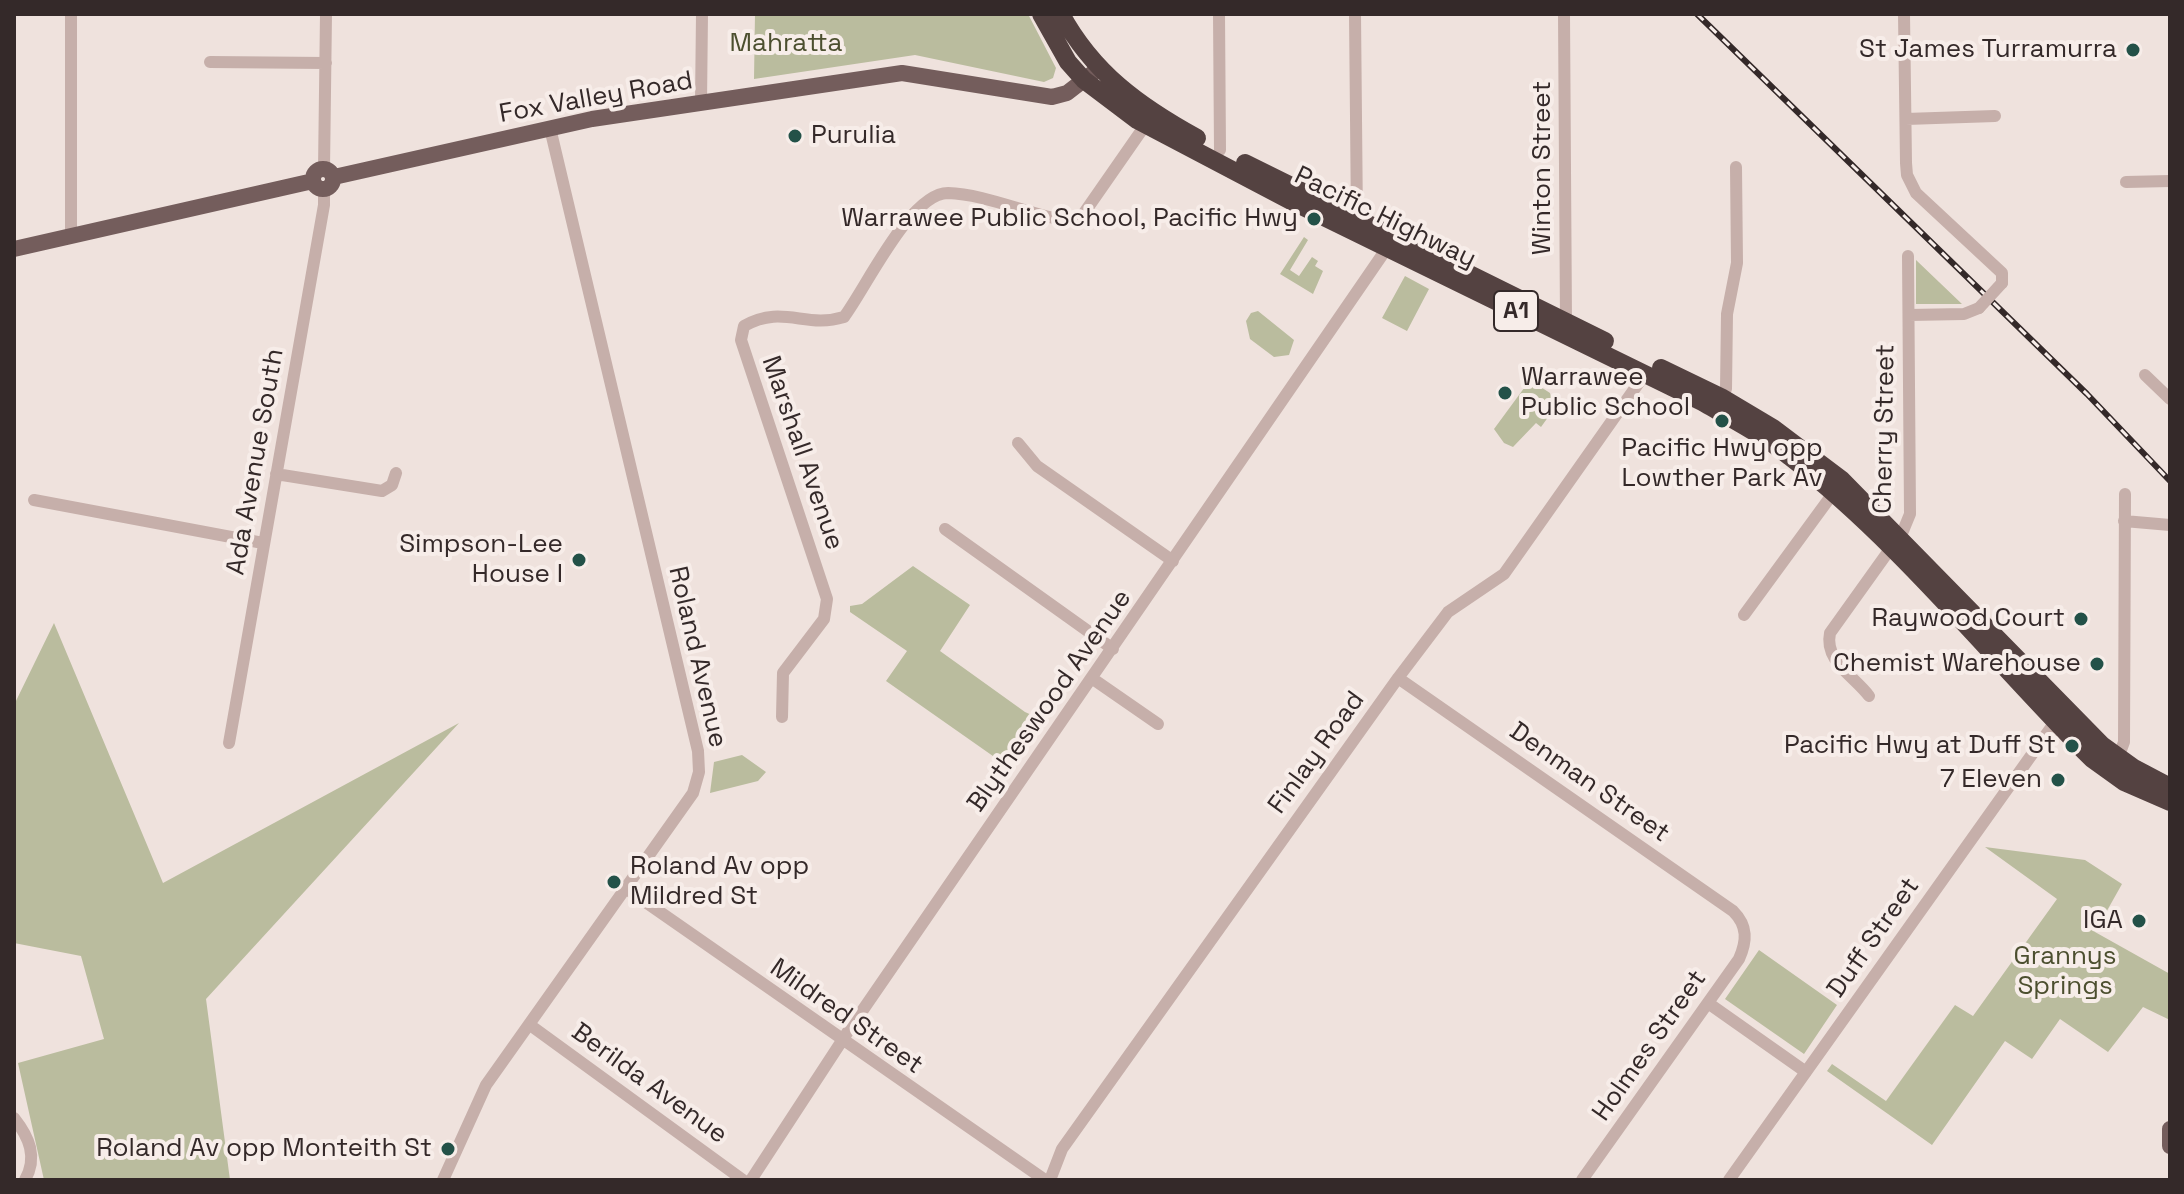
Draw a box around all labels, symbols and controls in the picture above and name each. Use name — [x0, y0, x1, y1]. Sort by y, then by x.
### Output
park label: Mahratta — [730, 28, 842, 60]
place label: St James Turramurra — [1859, 34, 2117, 66]
marker: St James Turramurra — [2124, 41, 2142, 59]
street label: Fox Valley Road — [497, 66, 695, 130]
street label: Winton Street — [1527, 81, 1559, 255]
place label: Purulia — [811, 120, 896, 152]
marker: Purulia — [786, 127, 804, 145]
street label: Pacific Highway — [1289, 160, 1481, 276]
place label: Warrawee Public School, Pacific Hwy — [841, 203, 1298, 235]
marker: Warrawee Public School, Pacific Hwy — [1305, 210, 1323, 228]
road number: A1 — [1494, 291, 1538, 331]
street label: Cherry Street — [1868, 344, 1902, 514]
street label: Ada Avenue South — [221, 346, 291, 578]
street label: Marshall Avenue — [754, 352, 850, 554]
place label: Warrawee Public School — [1521, 362, 1690, 424]
marker: Warrawee Public School — [1496, 384, 1514, 402]
marker: Pacific Hwy opp Lowther Park Av — [1713, 412, 1731, 430]
place label: Pacific Hwy opp Lowther Park Av — [1621, 433, 1823, 494]
place label: Simpson-Lee House I — [399, 529, 563, 590]
marker: Simpson-Lee House I — [570, 551, 588, 569]
street label: Roland Avenue — [661, 563, 733, 751]
street label: Blytheswood Avenue — [961, 584, 1139, 818]
place label: Raywood Court — [1871, 603, 2065, 635]
marker: Raywood Court — [2072, 610, 2090, 628]
place label: Chemist Warehouse — [1833, 648, 2081, 680]
marker: Chemist Warehouse — [2088, 655, 2106, 673]
street label: Finlay Road — [1262, 686, 1372, 820]
street label: Denman Street — [1503, 716, 1675, 850]
place label: Pacific Hwy at Duff St — [1784, 730, 2056, 762]
marker: Pacific Hwy at Duff St — [2063, 737, 2081, 755]
place label: 7 Eleven — [1940, 764, 2042, 796]
marker: 7 Eleven — [2049, 771, 2067, 789]
place label: Roland Av opp Mildred St — [630, 851, 809, 912]
street label: Duff Street — [1821, 872, 1927, 1004]
marker: Roland Av opp Mildred St — [605, 873, 623, 891]
place label: IGA — [2083, 905, 2123, 937]
marker: IGA — [2130, 912, 2148, 930]
park label: Grannys Springs — [2014, 941, 2116, 1002]
street label: Mildred Street — [763, 953, 929, 1081]
street label: Holmes Street — [1586, 965, 1714, 1127]
street label: Berilda Avenue — [565, 1017, 733, 1151]
place label: Roland Av opp Monteith St — [96, 1133, 432, 1165]
marker: Roland Av opp Monteith St — [439, 1140, 457, 1158]

